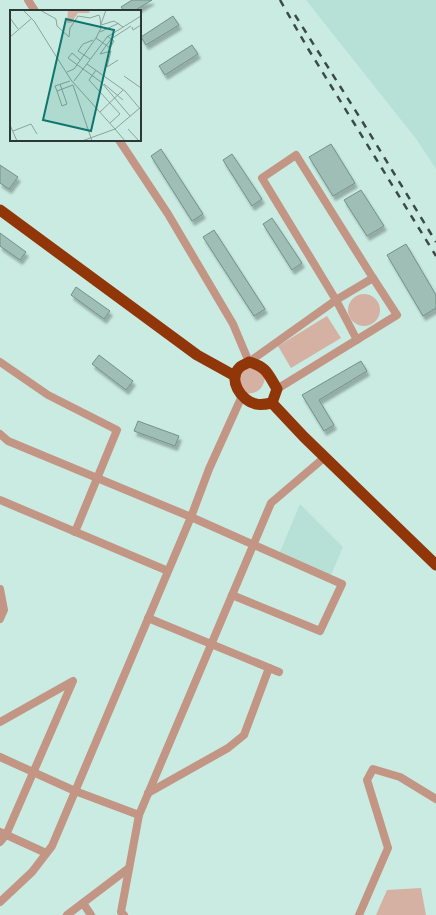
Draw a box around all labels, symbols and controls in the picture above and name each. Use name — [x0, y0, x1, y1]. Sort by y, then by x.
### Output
inset map — [10, 10, 141, 141]

